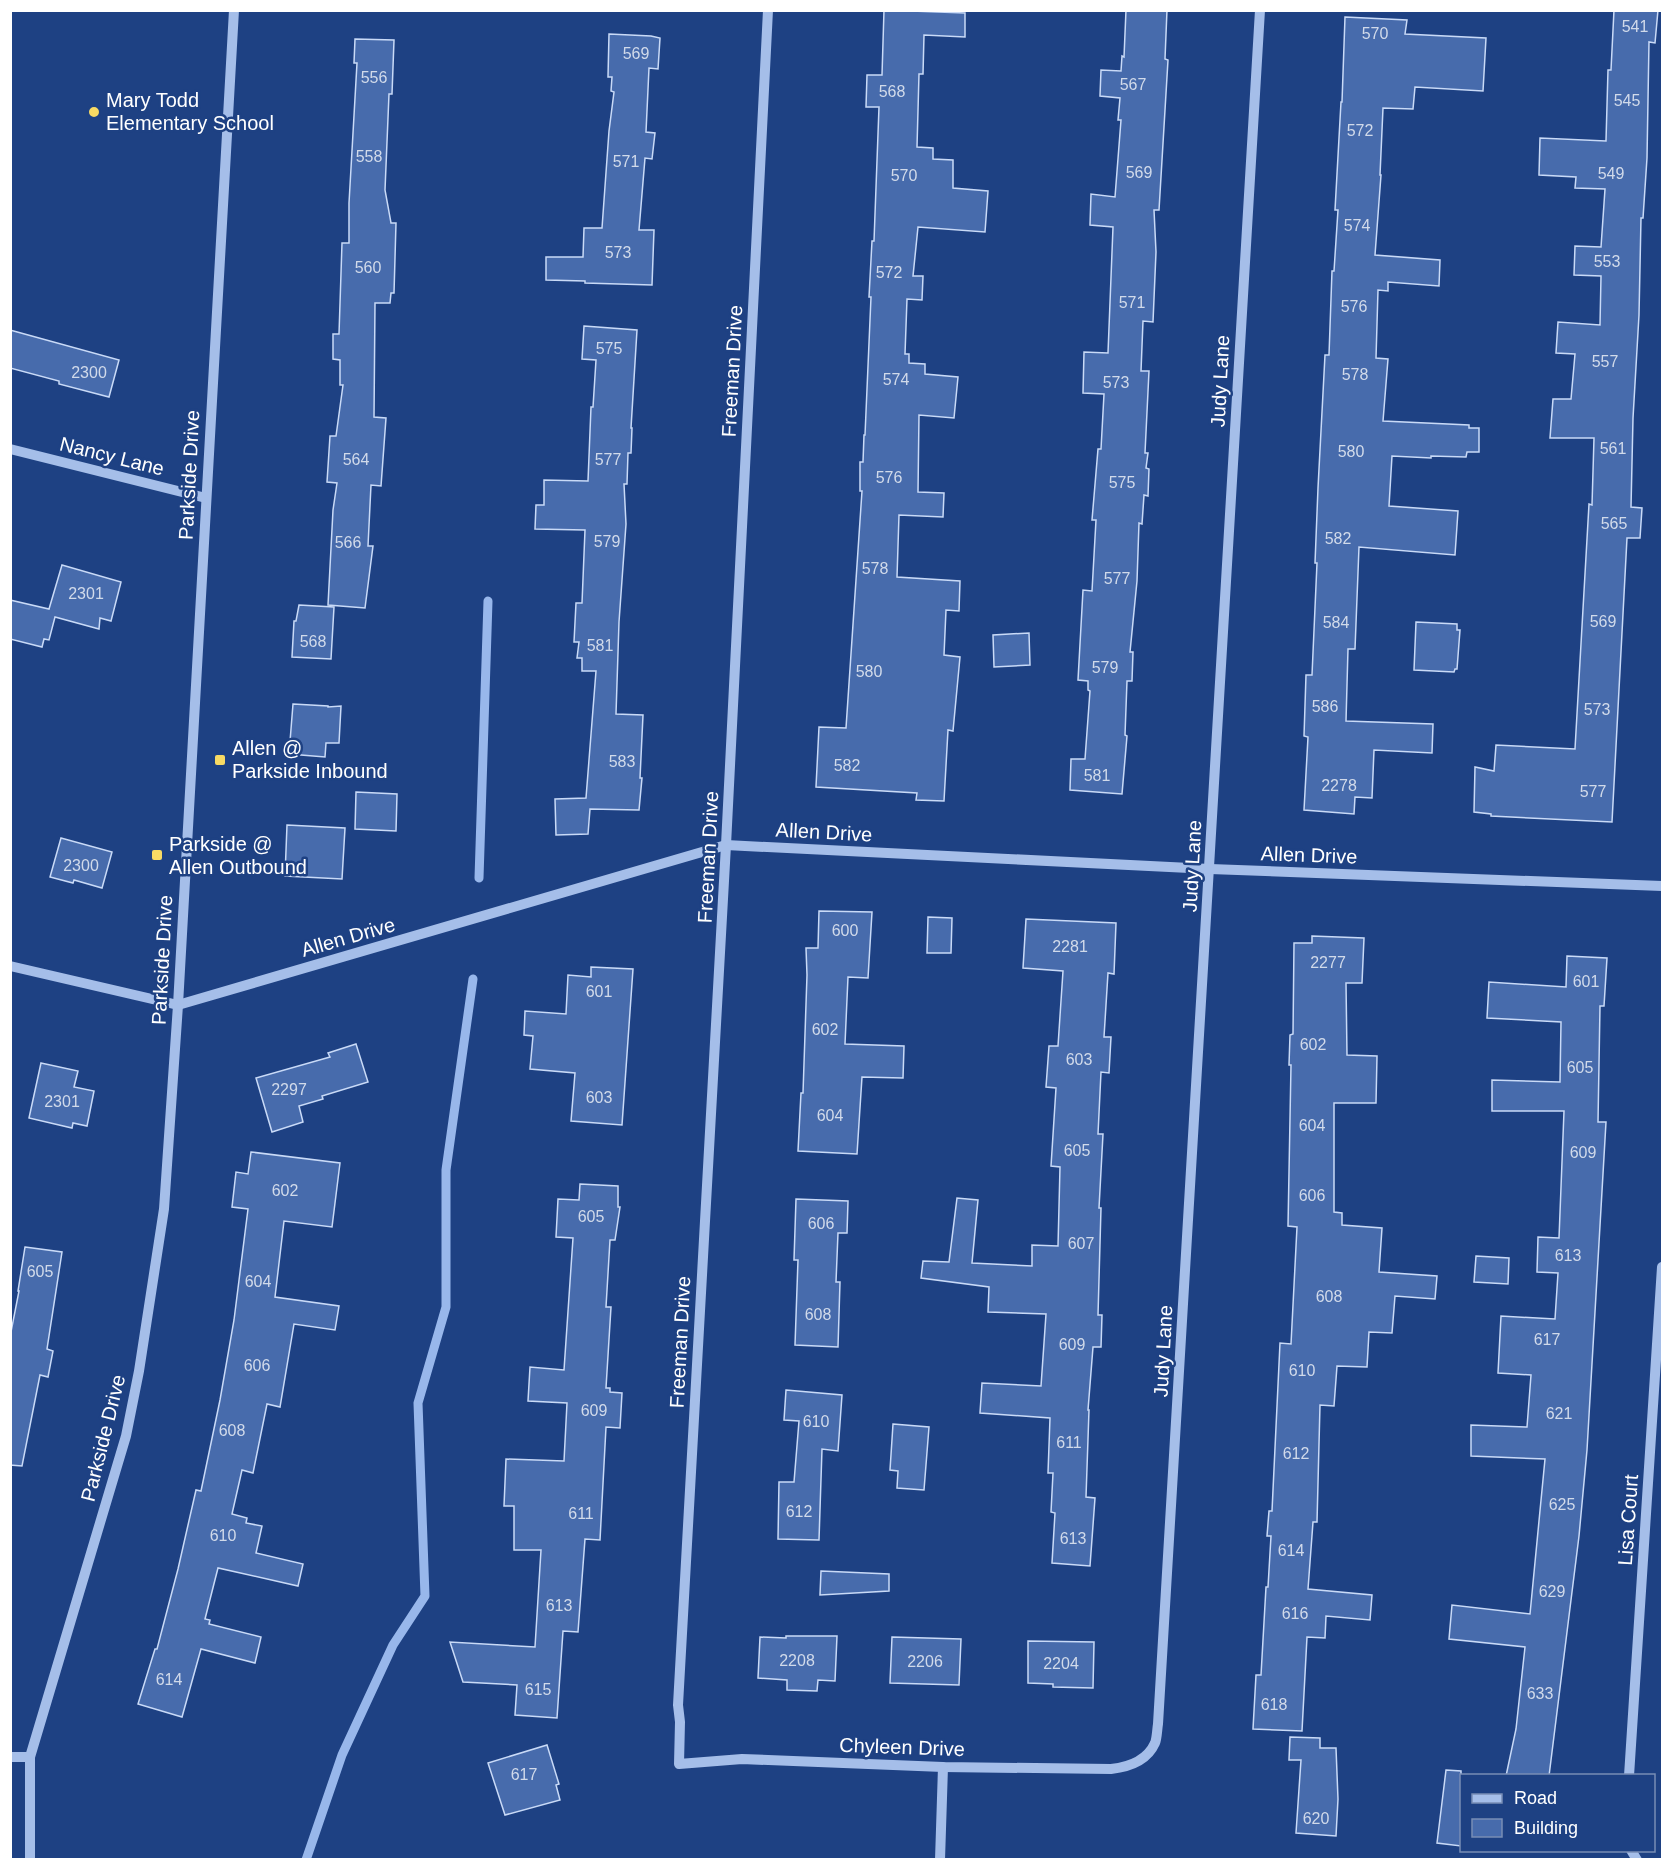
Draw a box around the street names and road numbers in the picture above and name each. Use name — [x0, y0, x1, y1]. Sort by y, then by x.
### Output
street label: Freeman Drive — [718, 304, 746, 438]
street label: Judy Lane — [1207, 334, 1233, 428]
street label: Parkside Drive — [175, 409, 203, 541]
street label: Nancy Lane — [58, 432, 166, 480]
street label: Freeman Drive — [694, 790, 722, 924]
street label: Allen Drive — [775, 818, 873, 846]
street label: Judy Lane — [1179, 819, 1205, 913]
street label: Allen Drive — [1260, 842, 1358, 868]
street label: Parkside Drive — [148, 894, 176, 1026]
street label: Allen Drive — [298, 913, 398, 961]
street label: Freeman Drive — [666, 1275, 694, 1409]
street label: Judy Lane — [1150, 1304, 1176, 1398]
street label: Parkside Drive — [77, 1372, 129, 1504]
street label: Lisa Court — [1614, 1473, 1642, 1566]
street label: Chyleen Drive — [839, 1734, 965, 1760]

